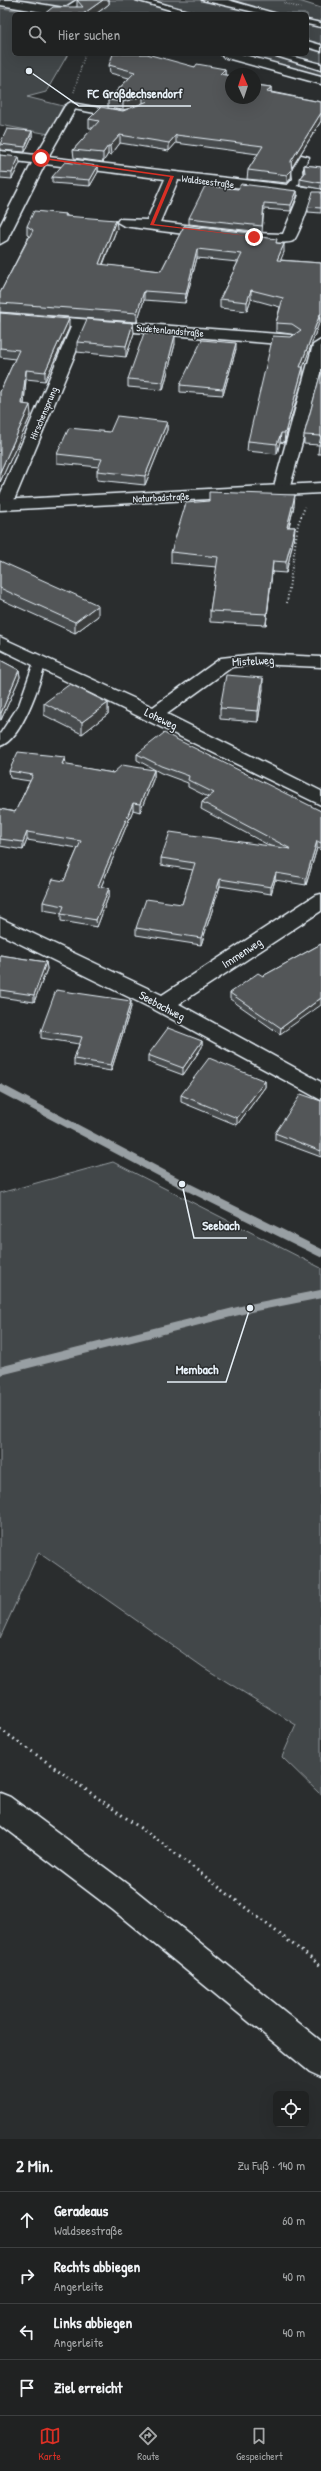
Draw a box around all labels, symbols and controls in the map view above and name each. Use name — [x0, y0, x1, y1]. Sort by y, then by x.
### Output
search box — [12, 12, 309, 56]
icon: search — [26, 23, 48, 45]
text: Hier suchen — [58, 24, 120, 45]
north arrow — [225, 68, 261, 104]
callout: FC Großdechsendorf — [79, 81, 191, 106]
text: FC Großdechsendorf — [86, 84, 183, 103]
route start — [32, 149, 50, 167]
street label: Waldseestraße — [181, 172, 235, 191]
route end — [245, 228, 263, 246]
street label: Sudetenlandstraße — [136, 321, 204, 340]
street label: Hirschensprung — [27, 384, 61, 442]
street label: Naturbadstraße — [132, 490, 190, 505]
street label: Mistelweg — [231, 651, 274, 670]
street label: Loheweg — [142, 703, 181, 734]
street label: Immenweg — [218, 933, 265, 972]
street label: Seebachweg — [136, 986, 188, 1025]
callout: Seebach — [194, 1213, 247, 1238]
text: Seebach — [202, 1216, 240, 1234]
callout: Membach — [167, 1357, 226, 1382]
text: Membach — [176, 1360, 219, 1378]
map controls — [273, 2091, 309, 2127]
button: locate — [273, 2091, 309, 2127]
text: 2 Min. — [16, 2154, 53, 2177]
text: Zu Fuß · 140 m — [237, 2156, 305, 2174]
text: Geradeaus — [54, 2200, 108, 2221]
icon: ahead — [16, 2209, 38, 2231]
text: 60 m — [282, 2211, 305, 2229]
text: Waldseestraße — [54, 2221, 123, 2239]
text: Rechts abbiegen — [54, 2256, 140, 2277]
icon: right — [16, 2265, 38, 2287]
text: 40 m — [282, 2267, 305, 2285]
text: Angerleite — [54, 2277, 103, 2295]
text: Links abbiegen — [54, 2312, 132, 2333]
icon: left — [16, 2321, 38, 2343]
text: 40 m — [282, 2323, 305, 2341]
text: Angerleite — [54, 2333, 103, 2351]
icon: arrive — [16, 2377, 38, 2399]
text: Ziel erreicht — [54, 2377, 123, 2398]
tab: Karte — [38, 2425, 61, 2463]
tab: Route — [137, 2425, 159, 2463]
tab: Gespeichert — [236, 2425, 283, 2463]

